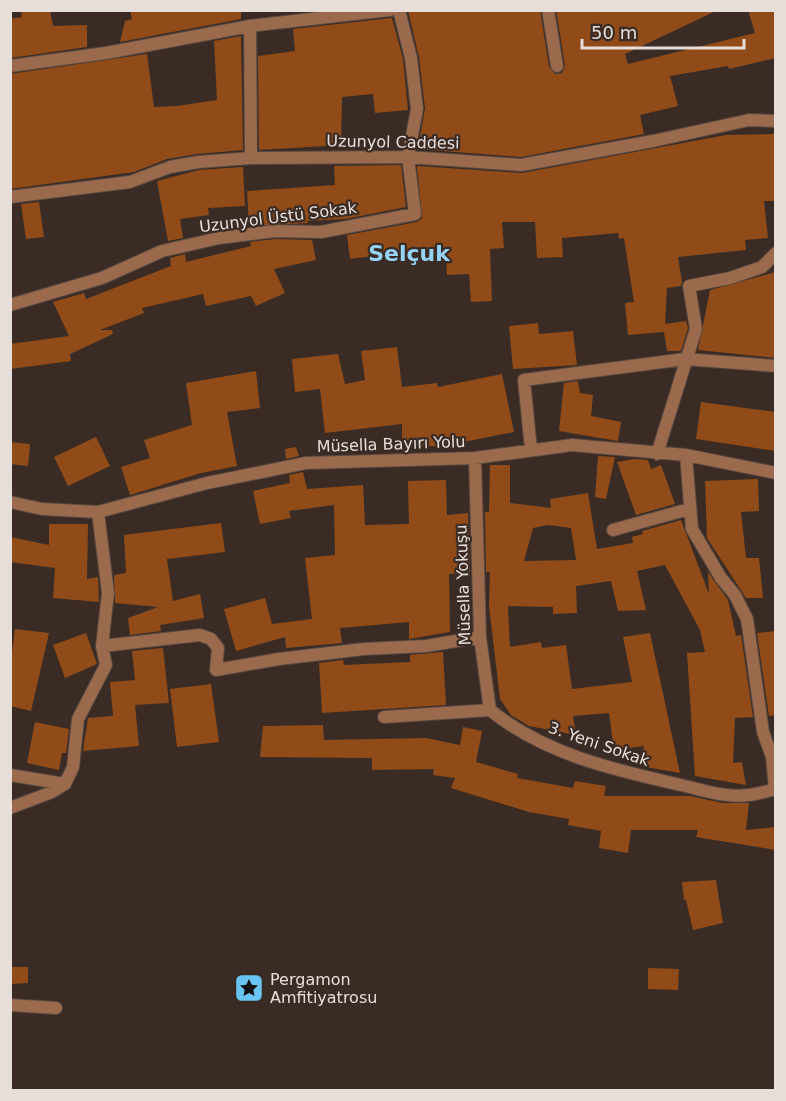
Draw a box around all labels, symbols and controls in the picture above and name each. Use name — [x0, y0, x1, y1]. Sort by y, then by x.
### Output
scale bar — [582, 12, 744, 50]
text: 50 m — [591, 22, 637, 43]
street label: Uzunyol Caddesi — [326, 131, 460, 153]
street label: Uzunyol Üstü Sokak — [198, 198, 359, 236]
district label: Selçuk — [368, 241, 451, 266]
street label: Müsella Bayırı Yolu — [316, 432, 466, 456]
street label: Müsella Yokuşu — [451, 524, 475, 646]
street label: 3. Yeni Sokak — [546, 718, 653, 770]
place label: Pergamon Amfitiyatrosu — [270, 970, 377, 1007]
place icon: Pergamon Amfitiyatrosu — [233, 972, 265, 1004]

